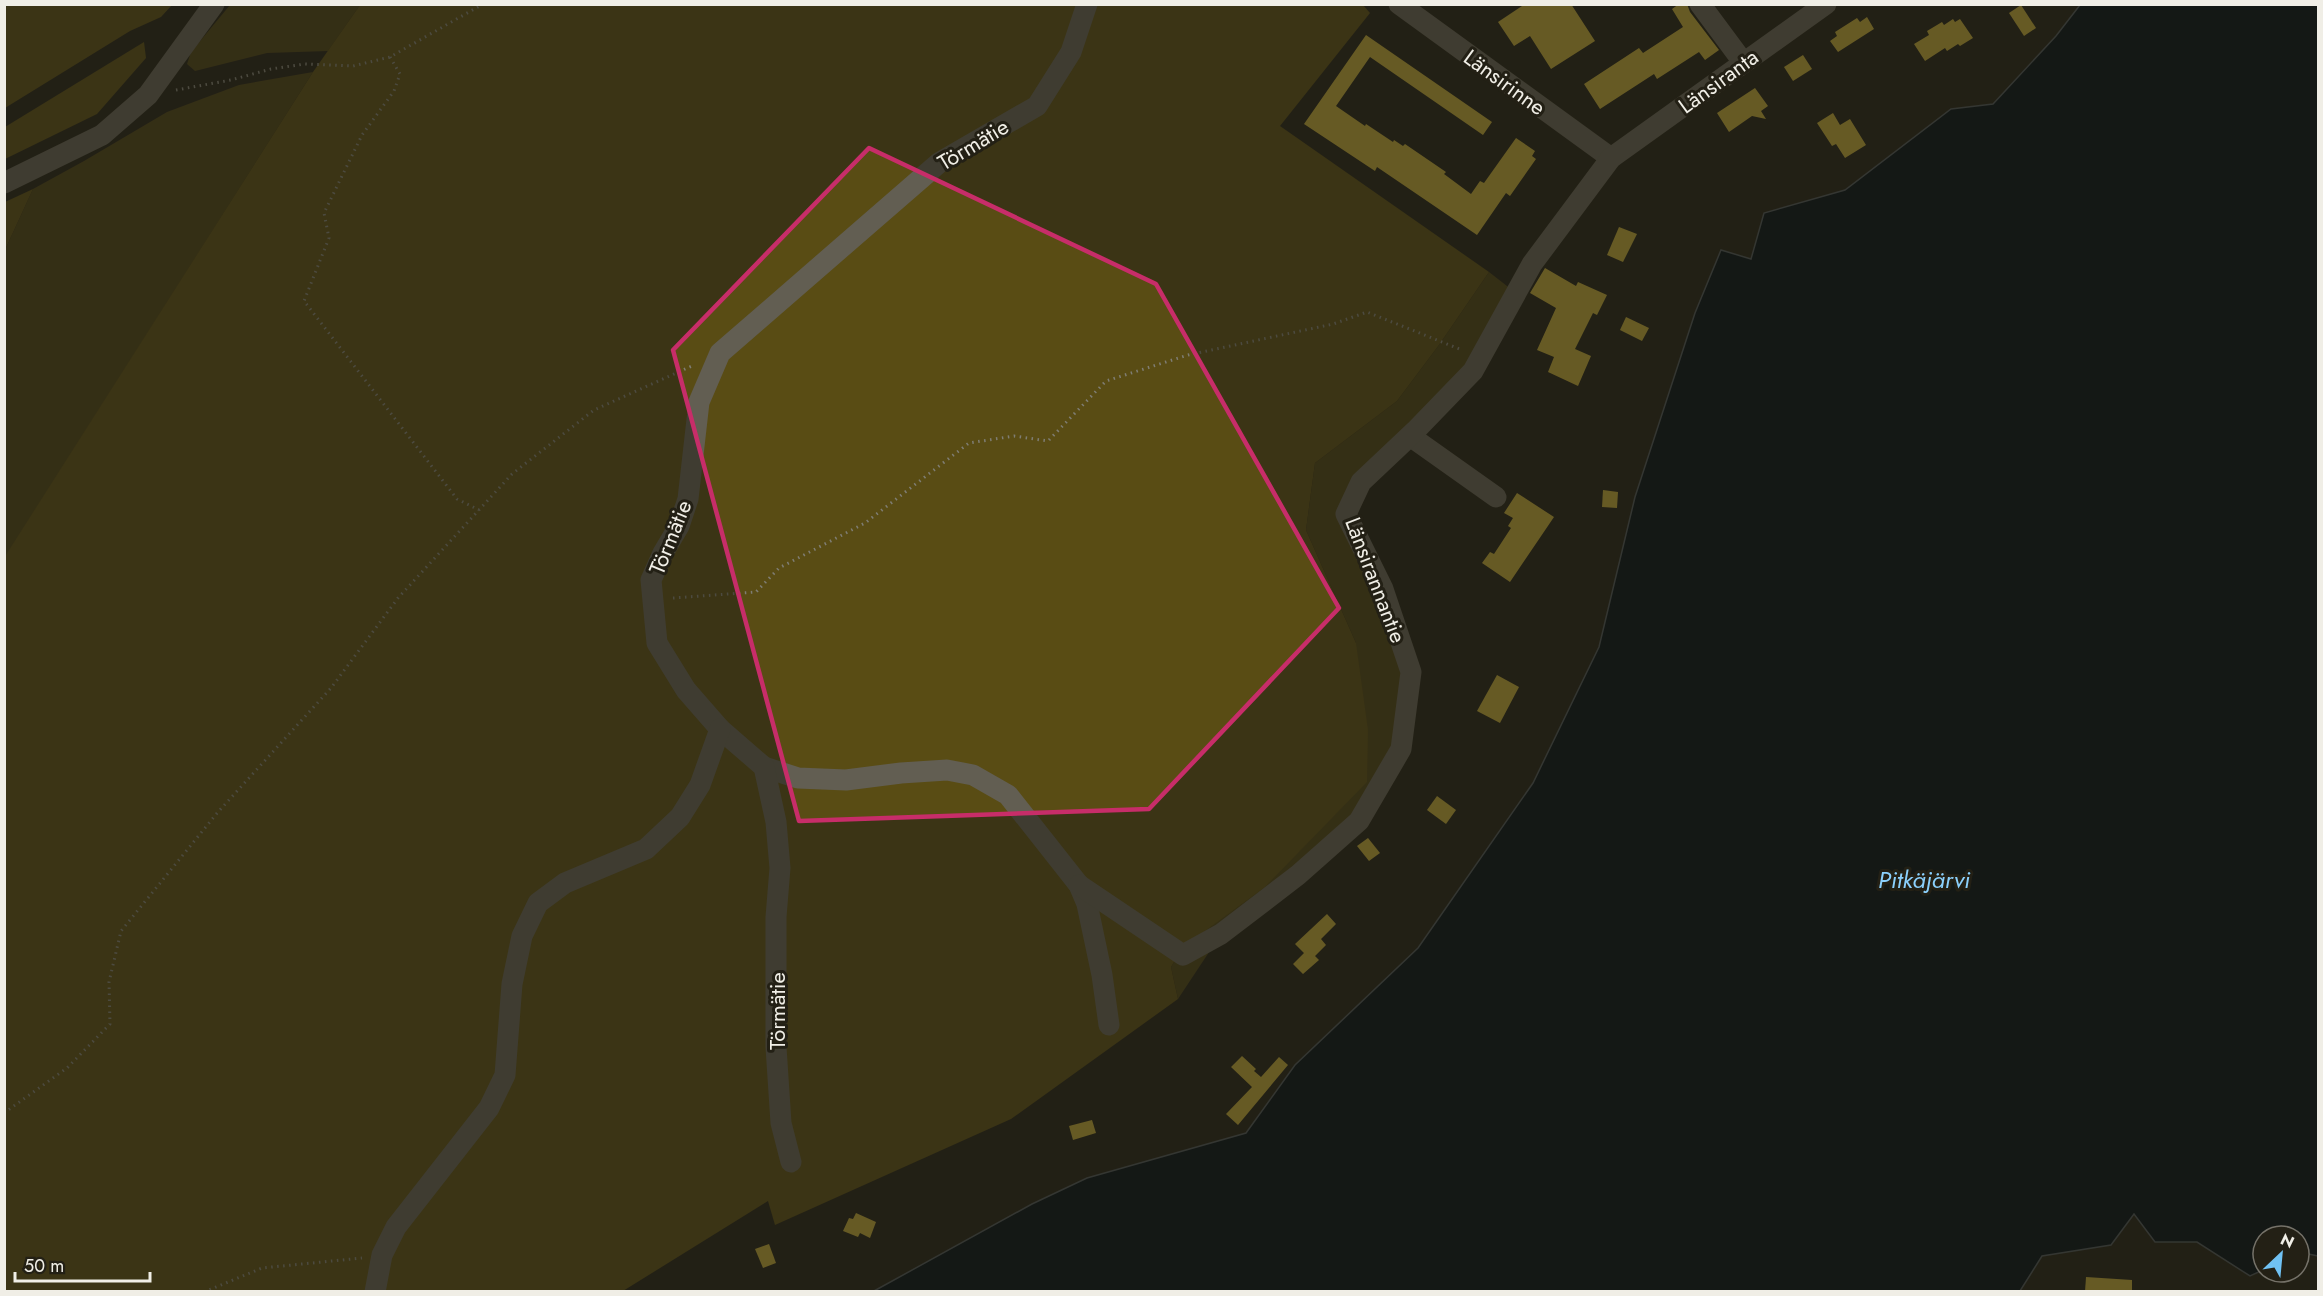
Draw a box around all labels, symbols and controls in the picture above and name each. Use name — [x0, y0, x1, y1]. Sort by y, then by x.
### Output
street label: Länsirinne — [1457, 41, 1553, 123]
street label: Länsiranta — [1671, 41, 1765, 121]
street label: Törmätie — [931, 110, 1015, 178]
street label: Törmätie — [641, 495, 699, 579]
street label: Länsirannantie — [1337, 512, 1415, 648]
water label: Pitkäjärvi — [1878, 862, 1971, 897]
street label: Törmätie — [761, 972, 793, 1050]
north arrow — [2251, 1224, 2311, 1284]
text: N — [2277, 1228, 2298, 1254]
scale bar — [15, 1245, 150, 1283]
text: 50 m — [24, 1253, 64, 1279]

